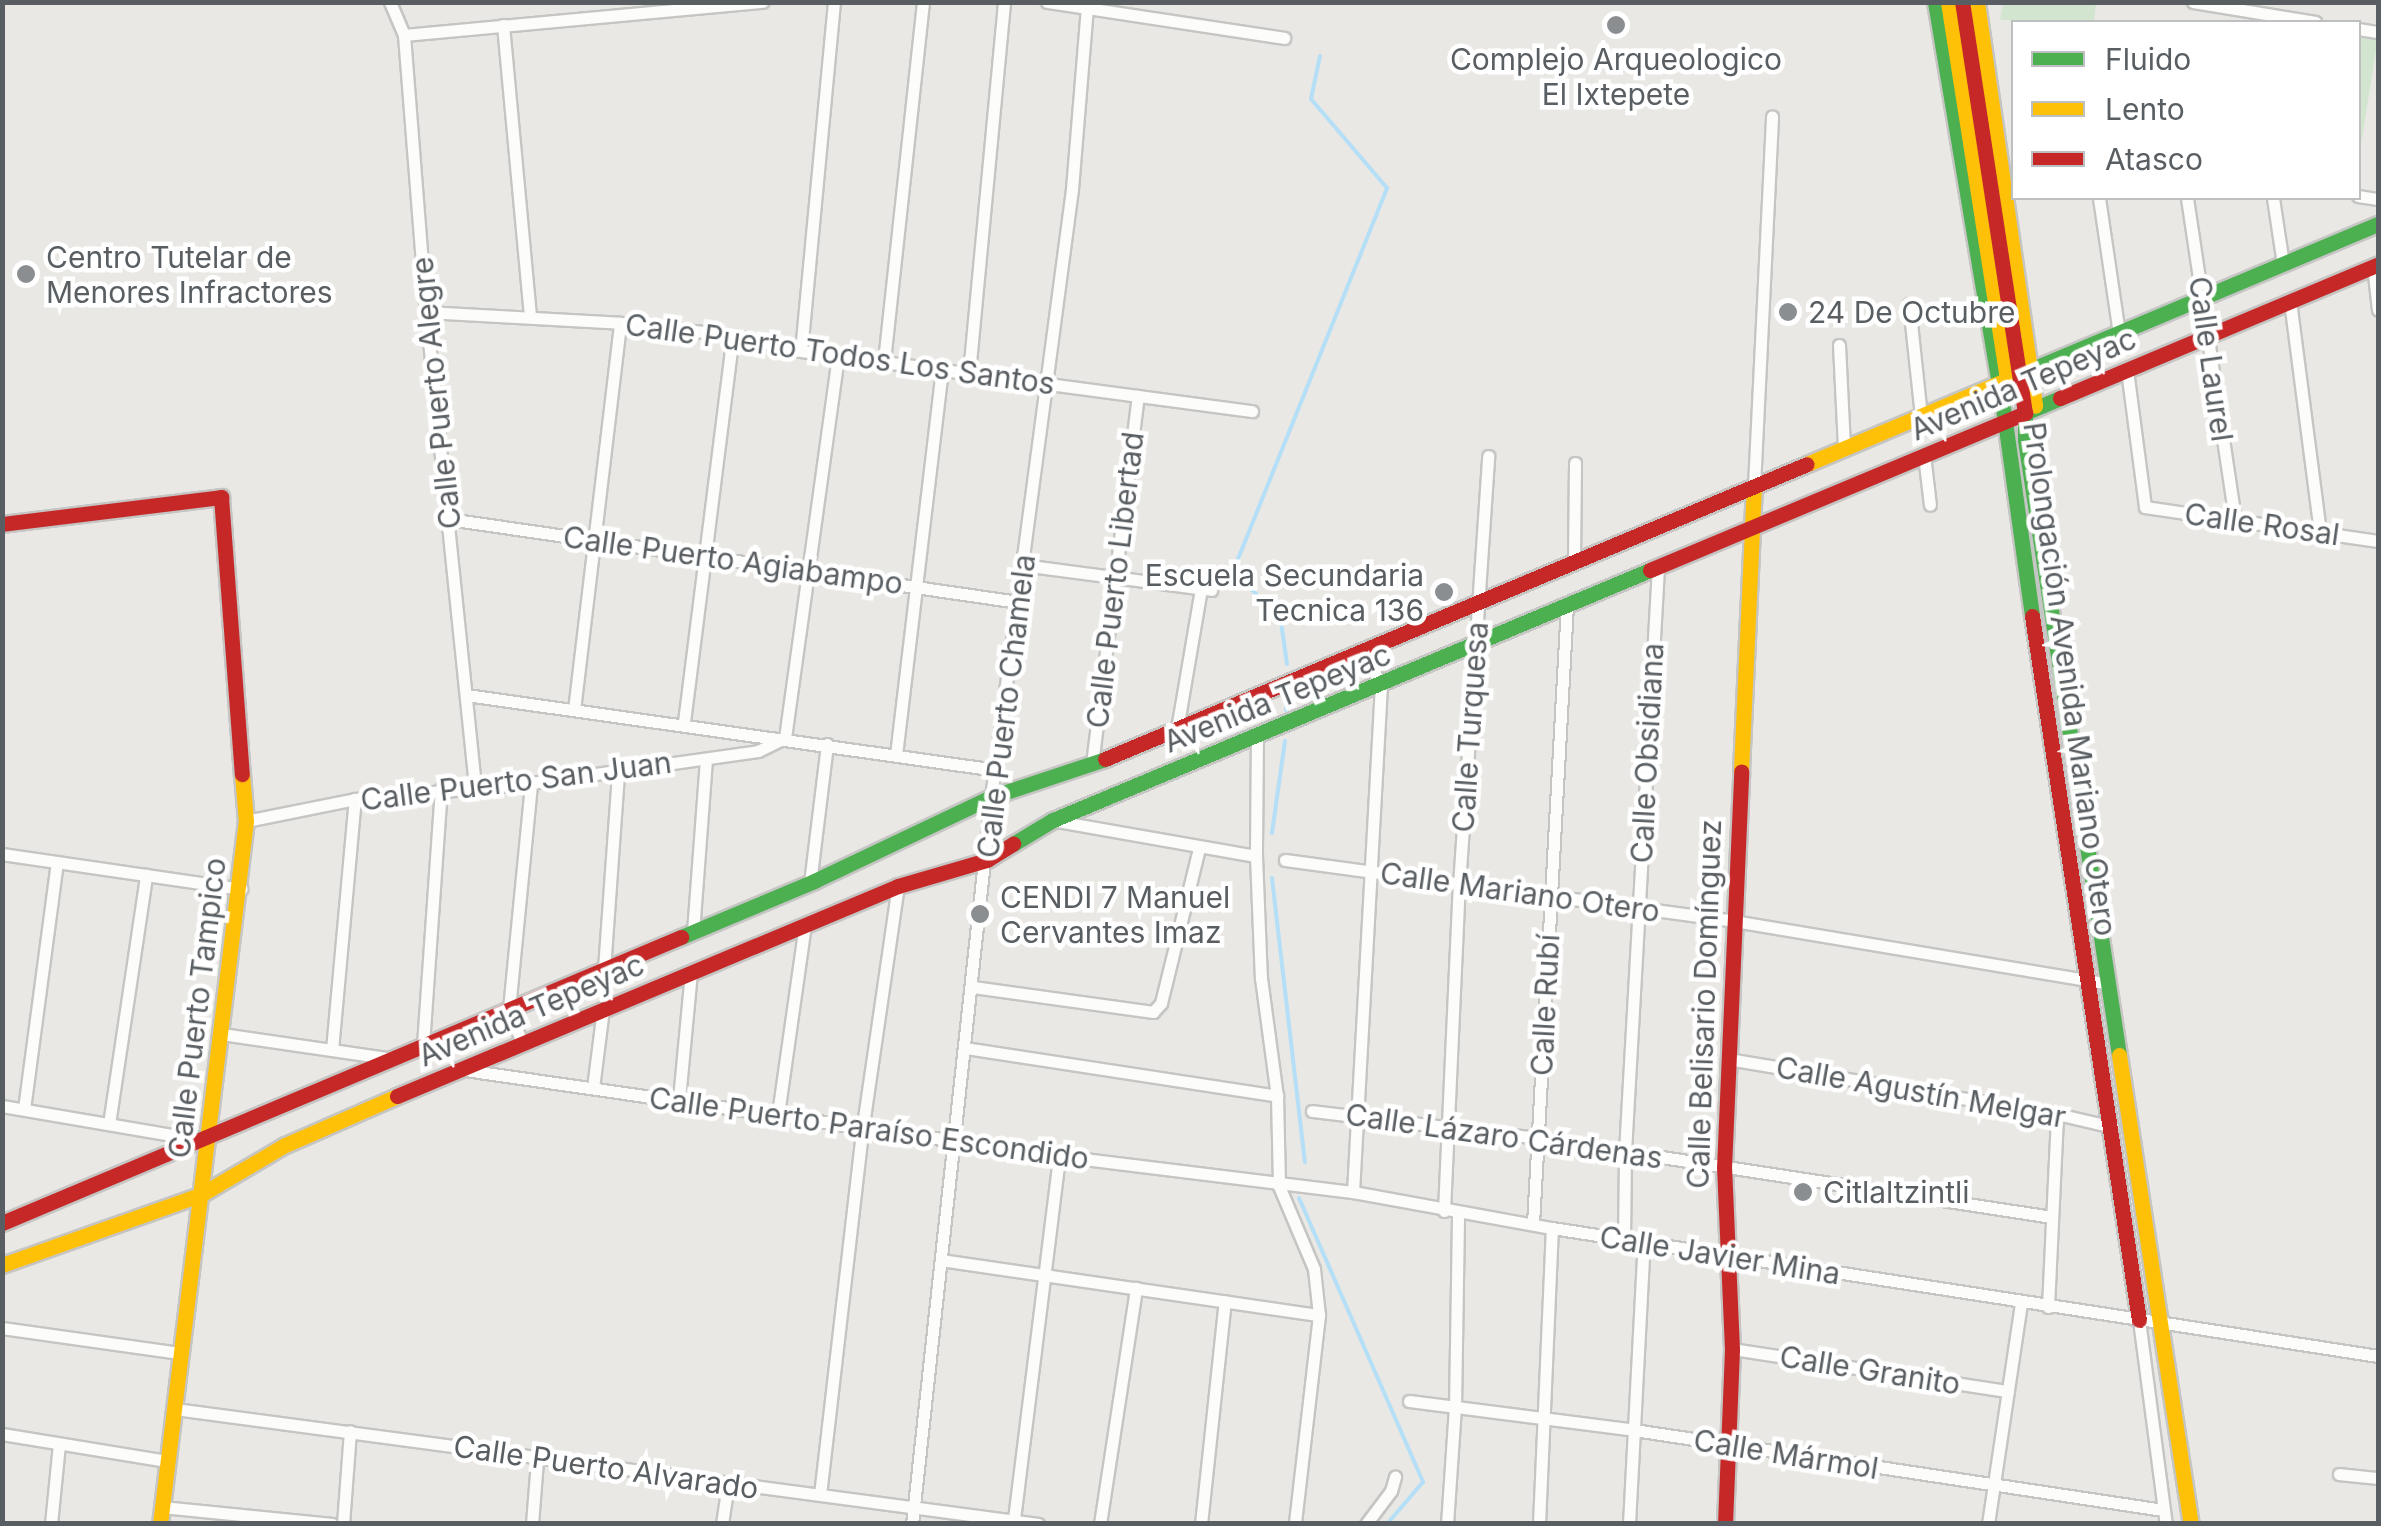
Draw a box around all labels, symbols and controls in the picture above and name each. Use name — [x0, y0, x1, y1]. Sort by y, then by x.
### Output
marker: Complejo Arqueologico El Ixtepete — [1605, 14, 1627, 36]
legend — [2011, 20, 2361, 200]
place label: Complejo Arqueologico El Ixtepete — [1450, 41, 1782, 112]
text: Fluido — [2105, 41, 2191, 77]
text: Lento — [2105, 91, 2185, 127]
text: Atasco — [2105, 141, 2203, 177]
place label: Centro Tutelar de Menores Infractores — [46, 239, 333, 310]
street label: Calle Puerto Alegre — [404, 255, 468, 531]
marker: Centro Tutelar de Menores Infractores — [15, 263, 37, 285]
street label: Calle Laurel — [2182, 274, 2240, 444]
place label: 24 De Octubre — [1808, 294, 2016, 330]
marker: 24 De Octubre — [1777, 301, 1799, 323]
street label: Calle Puerto Todos Los Santos — [623, 306, 1057, 402]
street label: Avenida Tepeyac — [1905, 320, 2141, 448]
street label: Prolongación Avenida Mariano Otero — [2016, 420, 2124, 938]
street label: Calle Puerto Libertad — [1079, 430, 1151, 730]
street label: Calle Rosal — [2182, 495, 2342, 553]
street label: Calle Puerto Agiabampo — [561, 518, 905, 602]
street label: Calle Puerto Chamela — [970, 552, 1042, 860]
place label: Escuela Secundaria Tecnica 136 — [1145, 557, 1424, 628]
marker: Escuela Secundaria Tecnica 136 — [1433, 581, 1455, 603]
street label: Calle Turquesa — [1445, 620, 1495, 834]
street label: Avenida Tepeyac — [1158, 636, 1396, 760]
street label: Calle Obsidiana — [1623, 642, 1671, 864]
street label: Calle Puerto San Juan — [358, 744, 674, 818]
street label: Calle Belisario Domínguez — [1680, 819, 1728, 1189]
street label: Calle Mariano Otero — [1378, 855, 1662, 929]
street label: Calle Puerto Tampico — [161, 856, 233, 1160]
place label: CENDI 7 Manuel Cervantes Imaz — [1000, 879, 1230, 950]
marker: CENDI 7 Manuel Cervantes Imaz — [969, 903, 991, 925]
street label: Calle Rubí — [1523, 933, 1567, 1077]
street label: Avenida Tepeyac — [413, 946, 649, 1074]
street label: Calle Agustín Melgar — [1773, 1049, 2069, 1135]
street label: Calle Puerto Paraíso Escondido — [647, 1079, 1091, 1177]
street label: Calle Lázaro Cárdenas — [1343, 1096, 1665, 1176]
place label: Citlaltzintli — [1823, 1174, 1970, 1210]
marker: Citlaltzintli — [1792, 1181, 1814, 1203]
street label: Calle Javier Mina — [1597, 1218, 1843, 1292]
street label: Calle Granito — [1777, 1338, 1963, 1402]
street label: Calle Mármol — [1691, 1422, 1881, 1486]
street label: Calle Puerto Alvarado — [451, 1428, 761, 1506]

